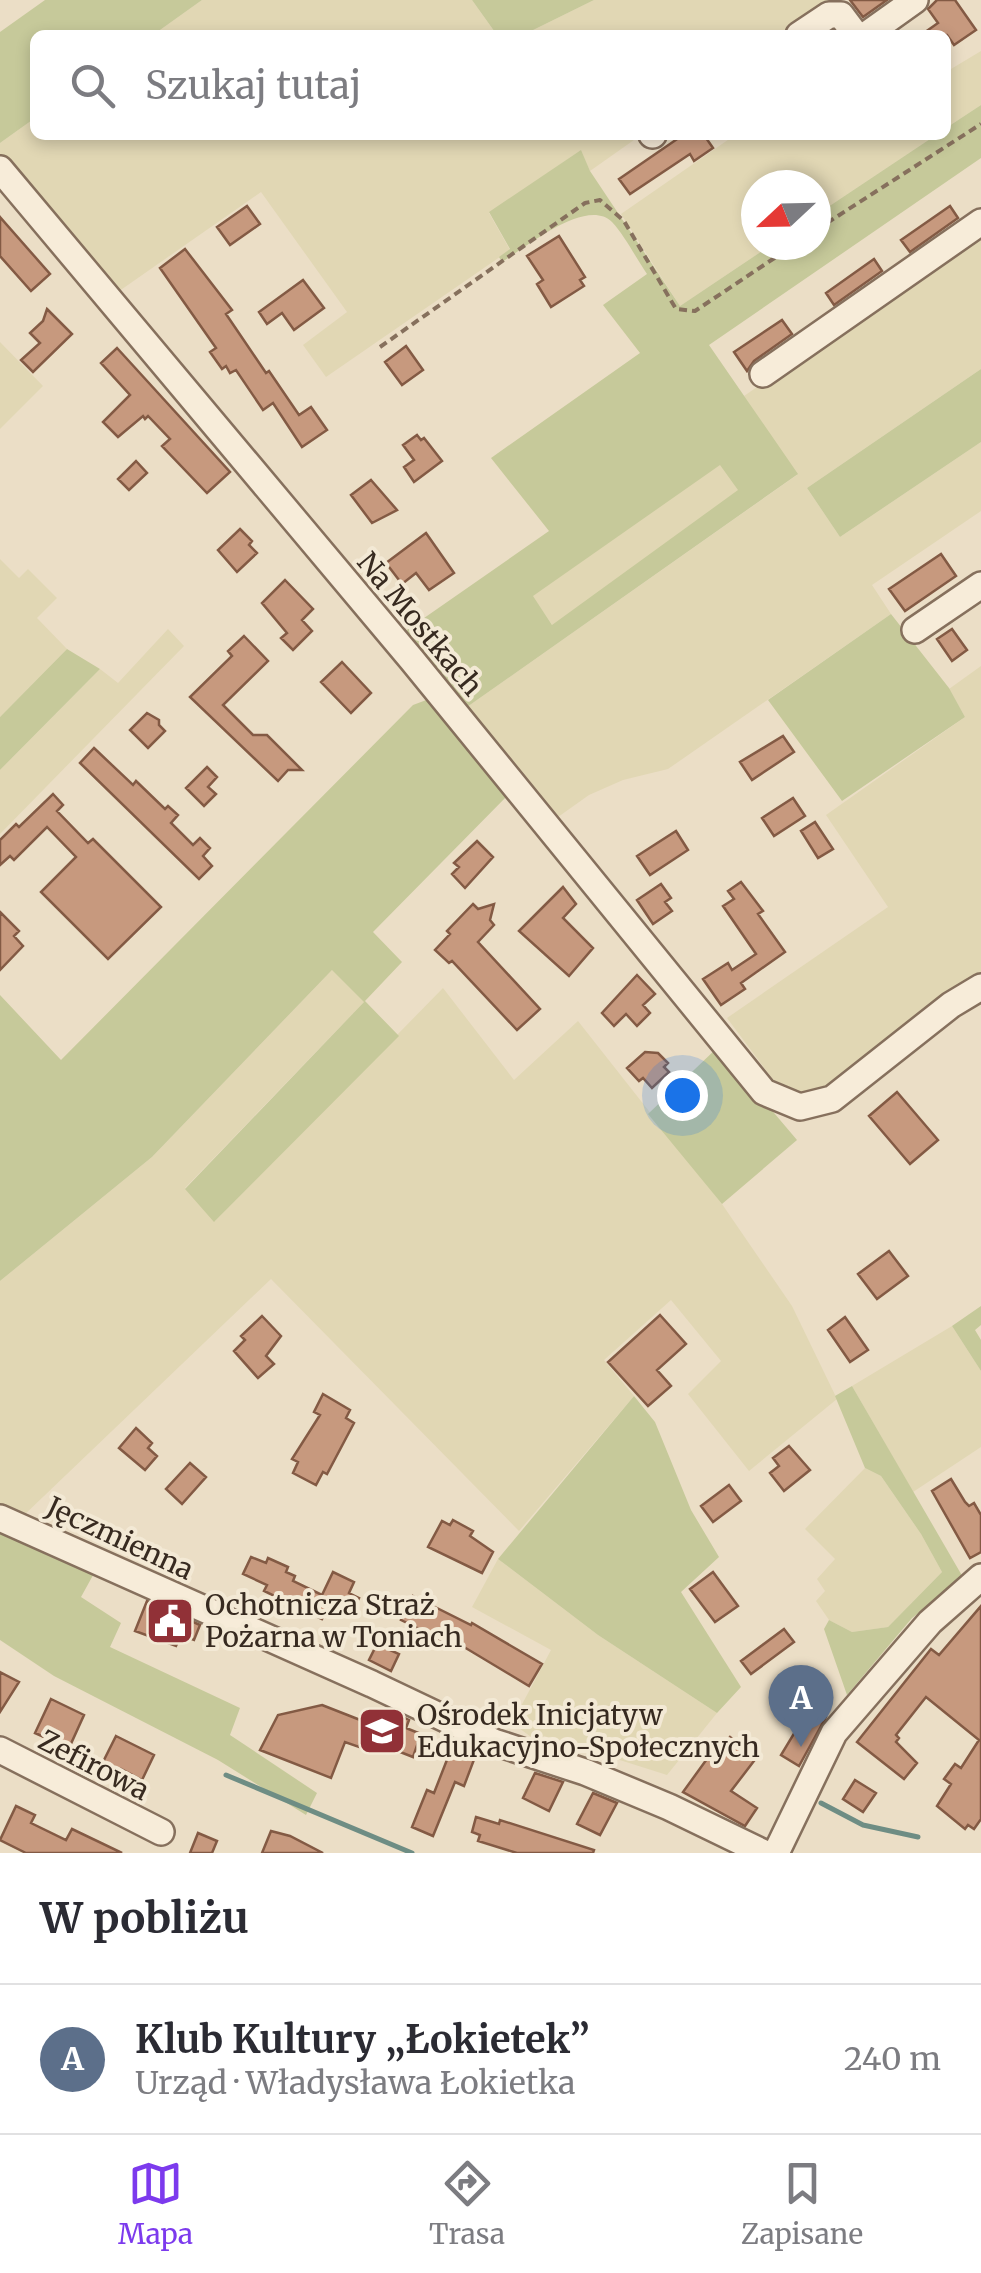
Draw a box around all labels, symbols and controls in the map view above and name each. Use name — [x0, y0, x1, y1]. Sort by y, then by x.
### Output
search box — [30, 30, 951, 140]
icon: search — [65, 58, 120, 113]
text: Szukaj tutaj — [145, 62, 361, 109]
north arrow — [741, 170, 831, 260]
street label: Na Mostkach — [350, 545, 490, 703]
your location — [657, 1070, 708, 1121]
street label: Jęczmienna — [40, 1488, 199, 1588]
place label: Ochotnicza Straż Pożarna w Toniach — [205, 1587, 462, 1655]
public building icon: Ochotnicza Straż Pożarna w Toniach — [144, 1595, 196, 1647]
pin: A — [768, 1664, 834, 1747]
place label: Ośrodek Inicjatyw Edukacyjno-Społecznych — [417, 1697, 760, 1765]
school or university icon: Ośrodek Inicjatyw Edukacyjno-Społecznych — [356, 1705, 408, 1757]
street label: Zefirowa — [33, 1722, 155, 1808]
text: W pobliżu — [40, 1892, 249, 1944]
text: Klub Kultury „Łokietek” — [135, 2016, 590, 2063]
text: A — [61, 2039, 84, 2079]
text: 240 m — [844, 2039, 941, 2079]
text: Urząd · Władysława Łokietka — [135, 2063, 576, 2103]
tab: Mapa — [118, 2156, 193, 2252]
tab: Trasa — [429, 2156, 505, 2252]
tab: Zapisane — [741, 2156, 863, 2252]

